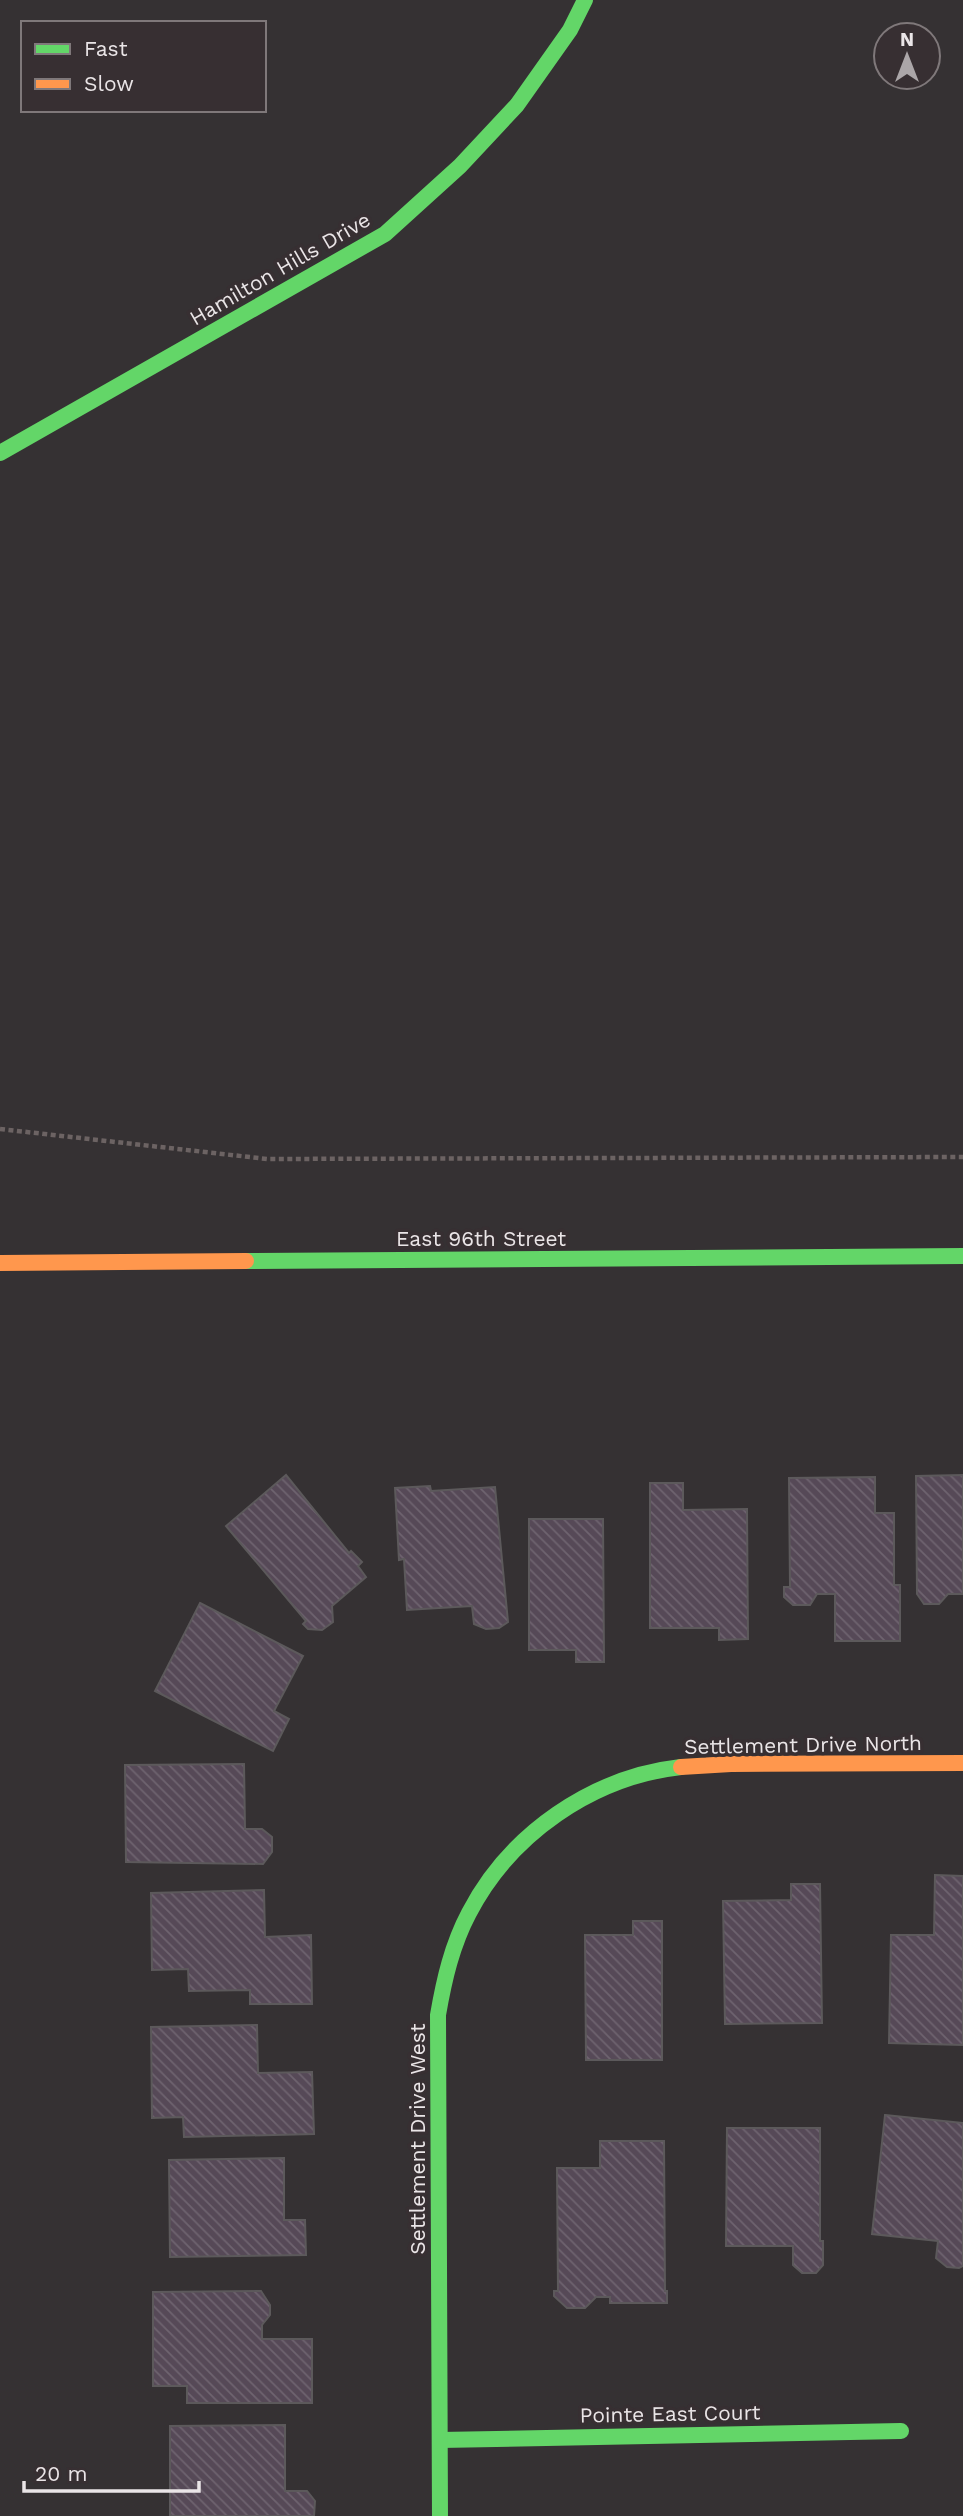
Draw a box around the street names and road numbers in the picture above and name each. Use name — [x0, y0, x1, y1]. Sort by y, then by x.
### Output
street label: Hamilton Hills Drive — [185, 207, 375, 331]
street label: East 96th Street — [396, 1226, 566, 1251]
street label: Settlement Drive North — [684, 1730, 922, 1759]
street label: Settlement Drive West — [405, 2023, 430, 2255]
street label: Pointe East Court — [579, 2399, 761, 2428]

